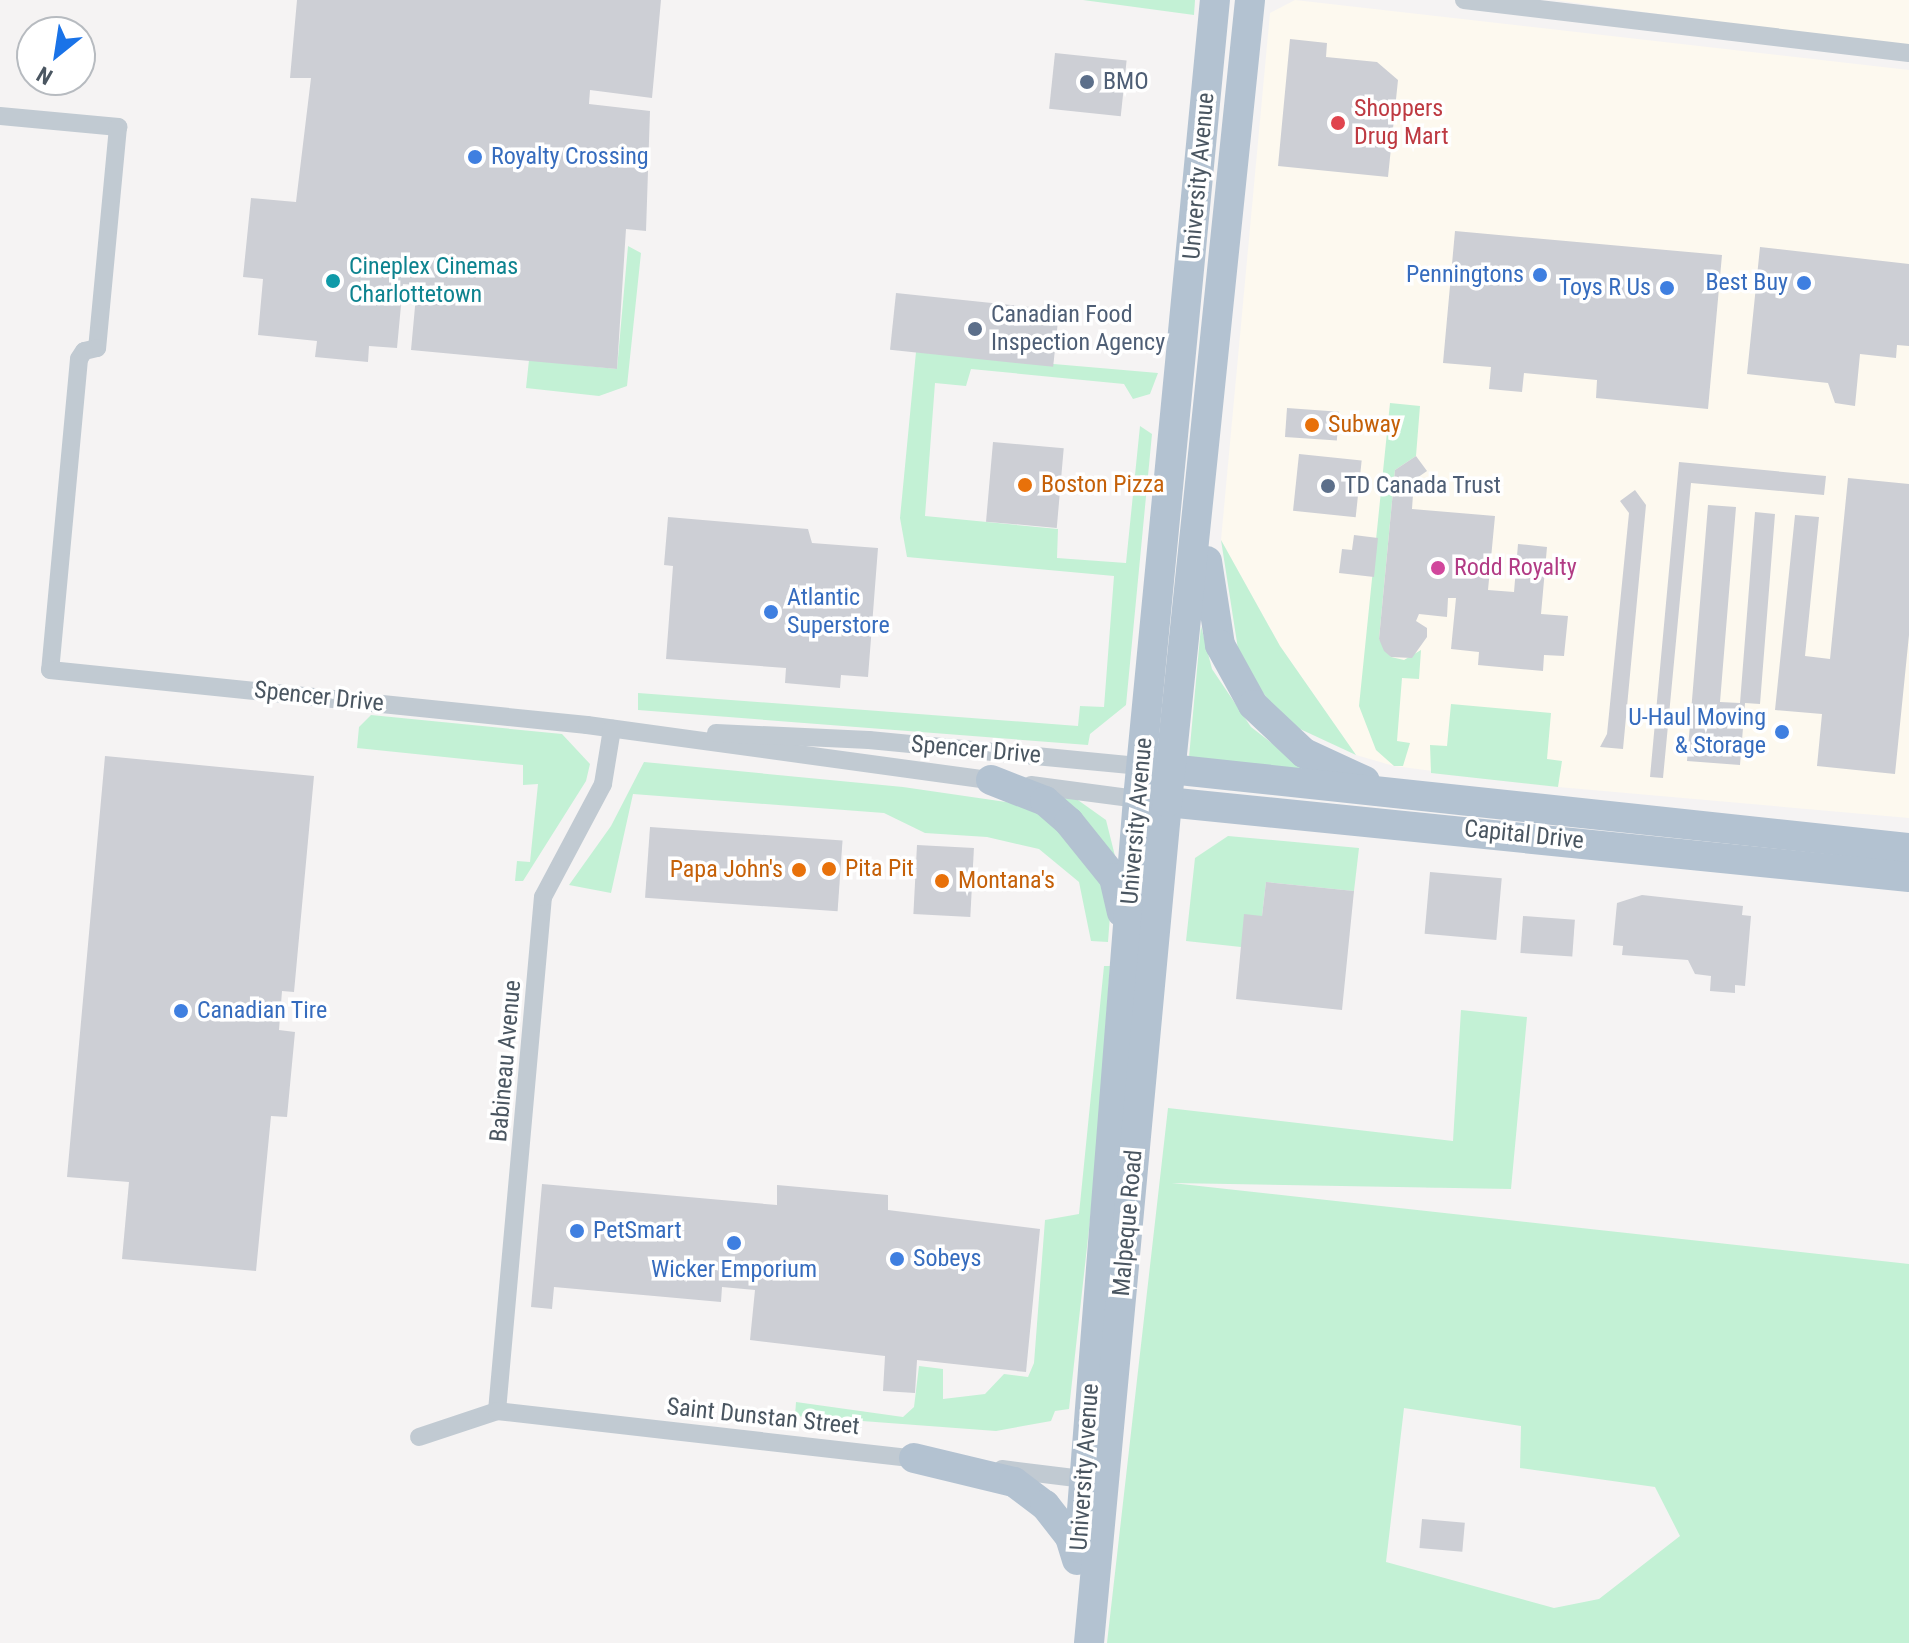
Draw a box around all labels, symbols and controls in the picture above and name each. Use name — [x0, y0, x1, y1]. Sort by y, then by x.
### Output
north arrow — [16, 16, 96, 96]
text: N — [33, 61, 57, 90]
place label: BMO — [1103, 68, 1149, 96]
marker: BMO — [1078, 73, 1096, 91]
street label: University Avenue — [1177, 91, 1221, 261]
place label: Shoppers Drug Mart — [1354, 95, 1449, 151]
marker: Shoppers Drug Mart — [1329, 114, 1347, 132]
place label: Royalty Crossing — [491, 143, 649, 171]
marker: Royalty Crossing — [466, 148, 484, 166]
place label: Cineplex Cinemas Charlottetown — [349, 253, 518, 309]
place label: Penningtons — [1406, 261, 1524, 289]
marker: Penningtons — [1531, 266, 1549, 284]
place label: Best Buy — [1705, 269, 1788, 297]
marker: Cineplex Cinemas Charlottetown — [324, 272, 342, 290]
place label: Toys R Us — [1559, 274, 1651, 302]
marker: Best Buy — [1795, 274, 1813, 292]
marker: Toys R Us — [1658, 279, 1676, 297]
place label: Canadian Food Inspection Agency — [991, 301, 1165, 357]
marker: Canadian Food Inspection Agency — [966, 320, 984, 338]
place label: Subway — [1328, 411, 1401, 439]
marker: Subway — [1303, 416, 1321, 434]
place label: Boston Pizza — [1041, 471, 1165, 499]
place label: TD Canada Trust — [1344, 472, 1501, 500]
marker: Boston Pizza — [1016, 476, 1034, 494]
marker: TD Canada Trust — [1319, 477, 1337, 495]
place label: Rodd Royalty — [1454, 554, 1577, 582]
marker: Rodd Royalty — [1429, 559, 1447, 577]
place label: Atlantic Superstore — [787, 584, 890, 640]
marker: Atlantic Superstore — [762, 603, 780, 621]
street label: Spencer Drive — [253, 676, 385, 718]
place label: U-Haul Moving & Storage — [1628, 704, 1766, 760]
marker: U-Haul Moving & Storage — [1773, 723, 1791, 741]
street label: Spencer Drive — [910, 730, 1042, 770]
street label: University Avenue — [1115, 736, 1159, 906]
street label: Capital Drive — [1463, 814, 1585, 856]
place label: Pita Pit — [845, 855, 914, 883]
place label: Papa John's — [670, 856, 783, 884]
marker: Pita Pit — [820, 860, 838, 878]
marker: Papa John's — [790, 861, 808, 879]
place label: Montana's — [958, 867, 1055, 895]
marker: Montana's — [933, 872, 951, 890]
street label: Babineau Avenue — [485, 979, 527, 1143]
place label: Canadian Tire — [197, 997, 328, 1025]
marker: Canadian Tire — [172, 1002, 190, 1020]
street label: Malpeque Road — [1107, 1149, 1149, 1297]
place label: PetSmart — [593, 1217, 682, 1245]
marker: PetSmart — [568, 1222, 586, 1240]
marker: Wicker Emporium — [725, 1234, 743, 1252]
place label: Sobeys — [913, 1245, 981, 1273]
marker: Sobeys — [888, 1250, 906, 1268]
place label: Wicker Emporium — [651, 1256, 817, 1284]
street label: University Avenue — [1065, 1382, 1105, 1552]
street label: Saint Dunstan Street — [665, 1393, 861, 1441]

